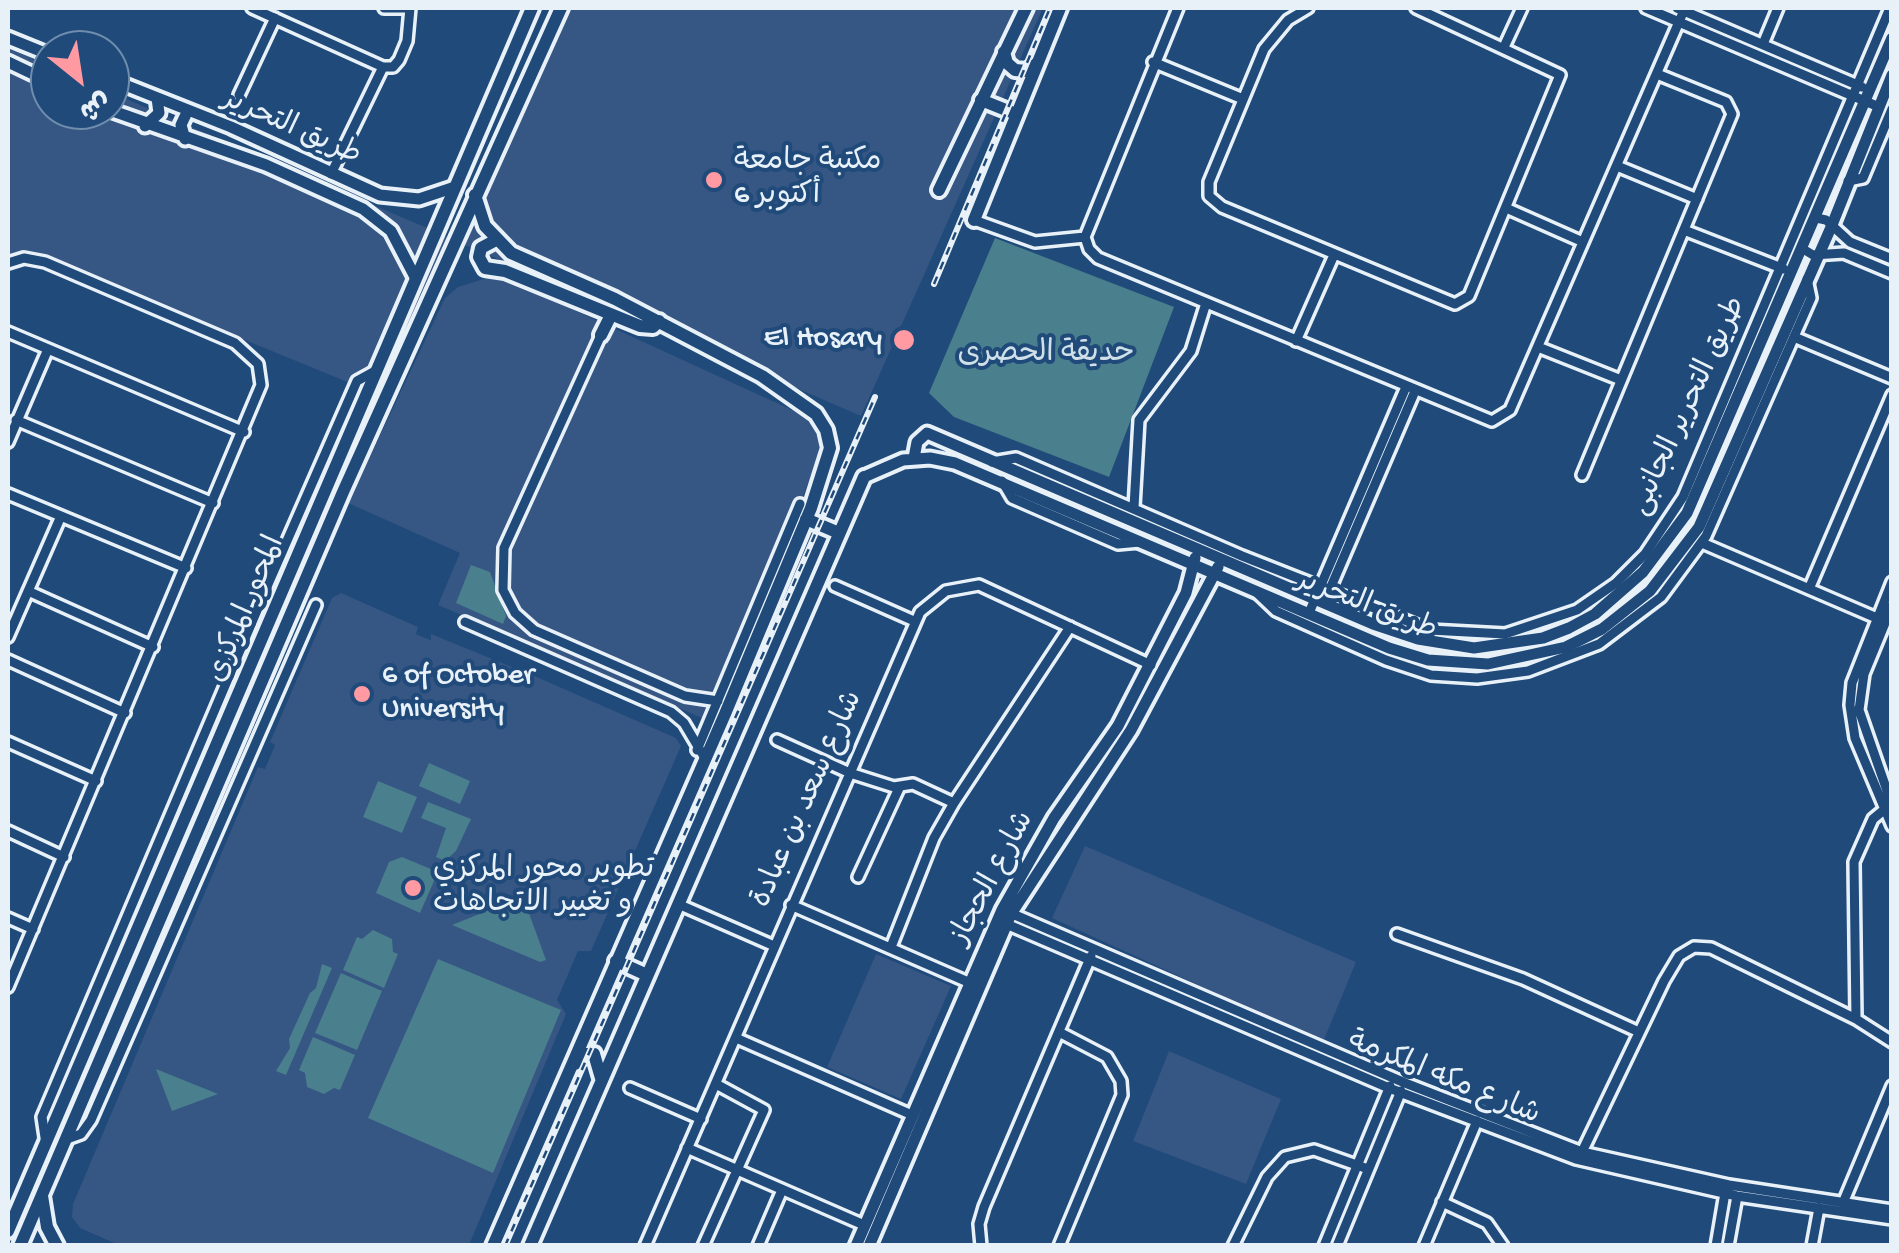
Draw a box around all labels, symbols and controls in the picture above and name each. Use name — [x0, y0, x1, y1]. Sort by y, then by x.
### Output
north arrow — [30, 30, 130, 130]
street label: طريق التحرير — [216, 82, 366, 176]
text: ش — [73, 83, 116, 127]
place label: مكتبة جامعة 6 أكتوبر — [734, 145, 881, 216]
marker: مكتبة جامعة 6 أكتوبر — [703, 169, 725, 191]
street label: طريق التحرير الجانبى — [1624, 292, 1756, 522]
place label: El Hosary — [764, 322, 882, 358]
marker: El Hosary — [891, 327, 917, 353]
park label: حديقة الحصرى — [957, 337, 1135, 373]
street label: المحور المركزى — [201, 531, 295, 689]
street label: طريق التحرير — [1291, 564, 1441, 650]
place label: 6 of October University — [382, 659, 534, 730]
marker: 6 of October University — [351, 683, 373, 705]
street label: شارع سعد بن عبادة — [745, 686, 873, 914]
street label: شارع الحجاز — [944, 806, 1044, 952]
place label: تطوير محور المركزي و تغيير الاتجاهات — [433, 853, 654, 924]
marker: تطوير محور المركزي و تغيير الاتجاهات — [402, 877, 424, 899]
street label: شارع مكه المكرمة — [1342, 1025, 1544, 1135]

